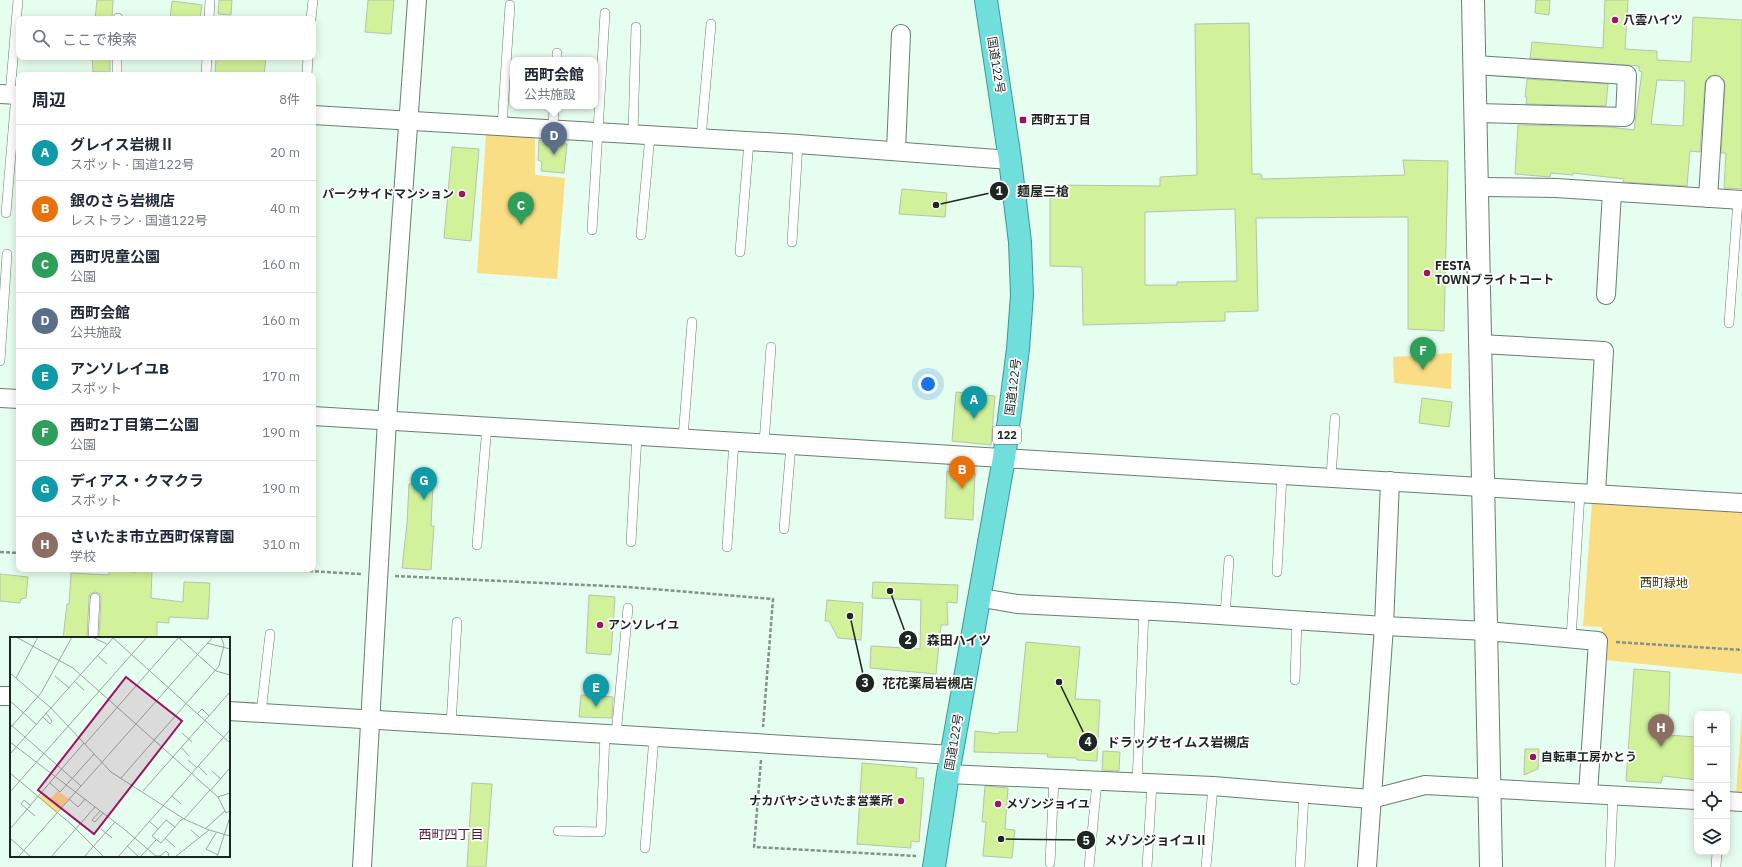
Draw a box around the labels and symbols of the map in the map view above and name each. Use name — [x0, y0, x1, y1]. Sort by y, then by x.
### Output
place label: 八雲ハイツ — [1623, 12, 1683, 27]
marker: 八雲ハイツ — [1610, 15, 1620, 25]
street label: 国道122号 — [985, 35, 1008, 95]
place label: 西町五丁目 — [1031, 112, 1091, 127]
marker: 西町五丁目 — [1018, 115, 1028, 125]
pin: D — [541, 122, 567, 155]
callout: 麺屋三槍 — [989, 178, 1077, 203]
text: 1 — [995, 183, 1003, 198]
text: 麺屋三槍 — [1017, 183, 1069, 200]
place label: パークサイドマンション — [322, 186, 454, 201]
marker: パークサイドマンション — [457, 189, 467, 199]
pin: C — [508, 192, 534, 225]
place label: FESTA TOWNブライトコート — [1435, 258, 1554, 287]
marker: FESTA TOWNブライトコート — [1422, 268, 1432, 278]
pin: F — [1410, 337, 1436, 370]
street label: 国道122号 — [1002, 357, 1023, 416]
your location — [918, 374, 938, 394]
pin: A — [961, 386, 987, 419]
road number: 122 — [993, 426, 1021, 444]
pin: B — [949, 456, 975, 489]
pin: G — [411, 467, 437, 500]
park label: 西町緑地 — [1640, 575, 1688, 590]
place label: アンソレイユ — [608, 617, 679, 632]
marker: アンソレイユ — [595, 620, 605, 630]
callout: 森田ハイツ — [898, 628, 999, 653]
text: 2 — [904, 632, 912, 647]
text: 森田ハイツ — [927, 632, 991, 649]
inset map — [10, 637, 230, 857]
callout: 花花薬局岩槻店 — [855, 671, 982, 696]
pin: E — [583, 674, 609, 707]
text: 3 — [861, 675, 869, 690]
text: 花花薬局岩槻店 — [882, 675, 974, 692]
street label: 国道122号 — [941, 712, 966, 772]
pin: H — [1648, 714, 1674, 747]
callout: ドラッグセイムス岩槻店 — [1078, 729, 1257, 754]
text: 4 — [1084, 734, 1092, 749]
text: ドラッグセイムス岩槻店 — [1107, 734, 1249, 751]
place label: 自転車工房かとう — [1541, 749, 1637, 764]
marker: 自転車工房かとう — [1528, 752, 1538, 762]
place label: ナカバヤシさいたま営業所 — [749, 793, 893, 808]
marker: ナカバヤシさいたま営業所 — [896, 796, 906, 806]
place label: メゾンジョイユ — [1006, 796, 1090, 811]
marker: メゾンジョイユ — [993, 799, 1003, 809]
district label: 西町四丁目 — [418, 826, 484, 843]
callout: メゾンジョイユⅡ — [1076, 828, 1216, 853]
text: メゾンジョイユⅡ — [1104, 832, 1208, 849]
text: 5 — [1082, 833, 1090, 848]

